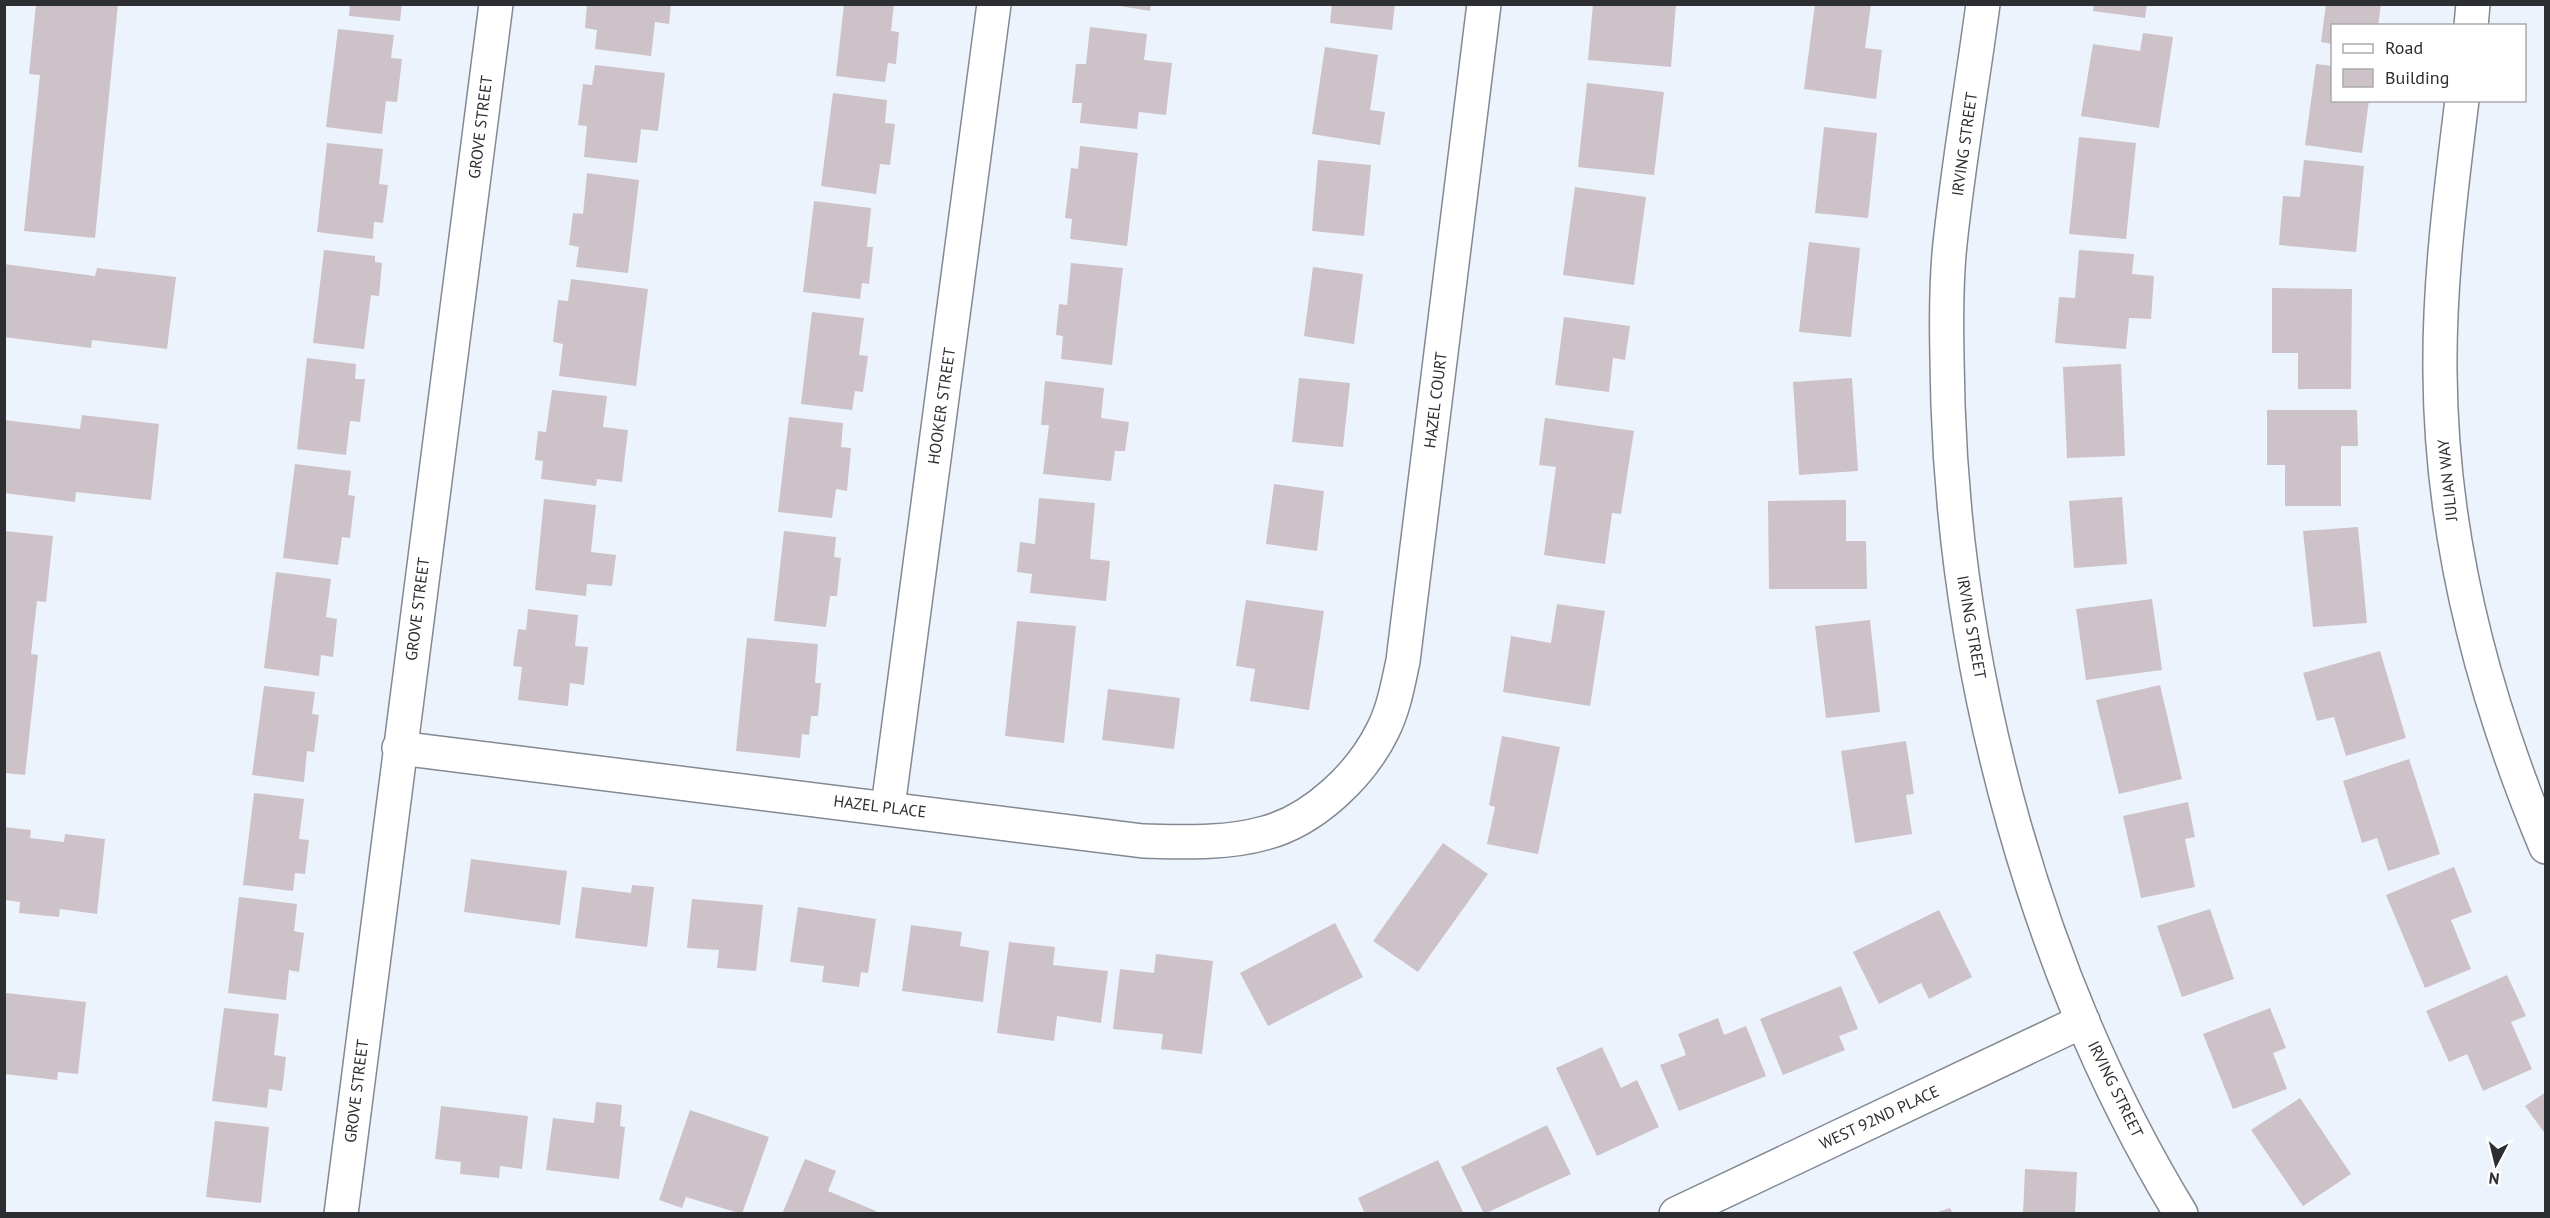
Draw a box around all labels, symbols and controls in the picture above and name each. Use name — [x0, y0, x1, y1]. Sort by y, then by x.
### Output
legend — [2331, 24, 2526, 102]
text: Road — [2385, 36, 2423, 59]
text: Building — [2385, 66, 2449, 89]
street label: GROVE STREET — [464, 74, 496, 180]
street label: IRVING STREET — [1947, 91, 1981, 197]
street label: HOOKER STREET — [923, 346, 959, 466]
street label: HAZEL COURT — [1419, 351, 1451, 449]
street label: JULIAN WAY — [2433, 438, 2461, 523]
street label: GROVE STREET — [401, 556, 433, 662]
street label: IRVING STREET — [1953, 574, 1991, 681]
street label: HAZEL PLACE — [833, 790, 927, 822]
street label: IRVING STREET — [2084, 1037, 2148, 1141]
street label: GROVE STREET — [340, 1038, 372, 1144]
street label: WEST 92ND PLACE — [1816, 1081, 1942, 1153]
north arrow — [2466, 1134, 2526, 1194]
text: N — [2488, 1168, 2501, 1189]

